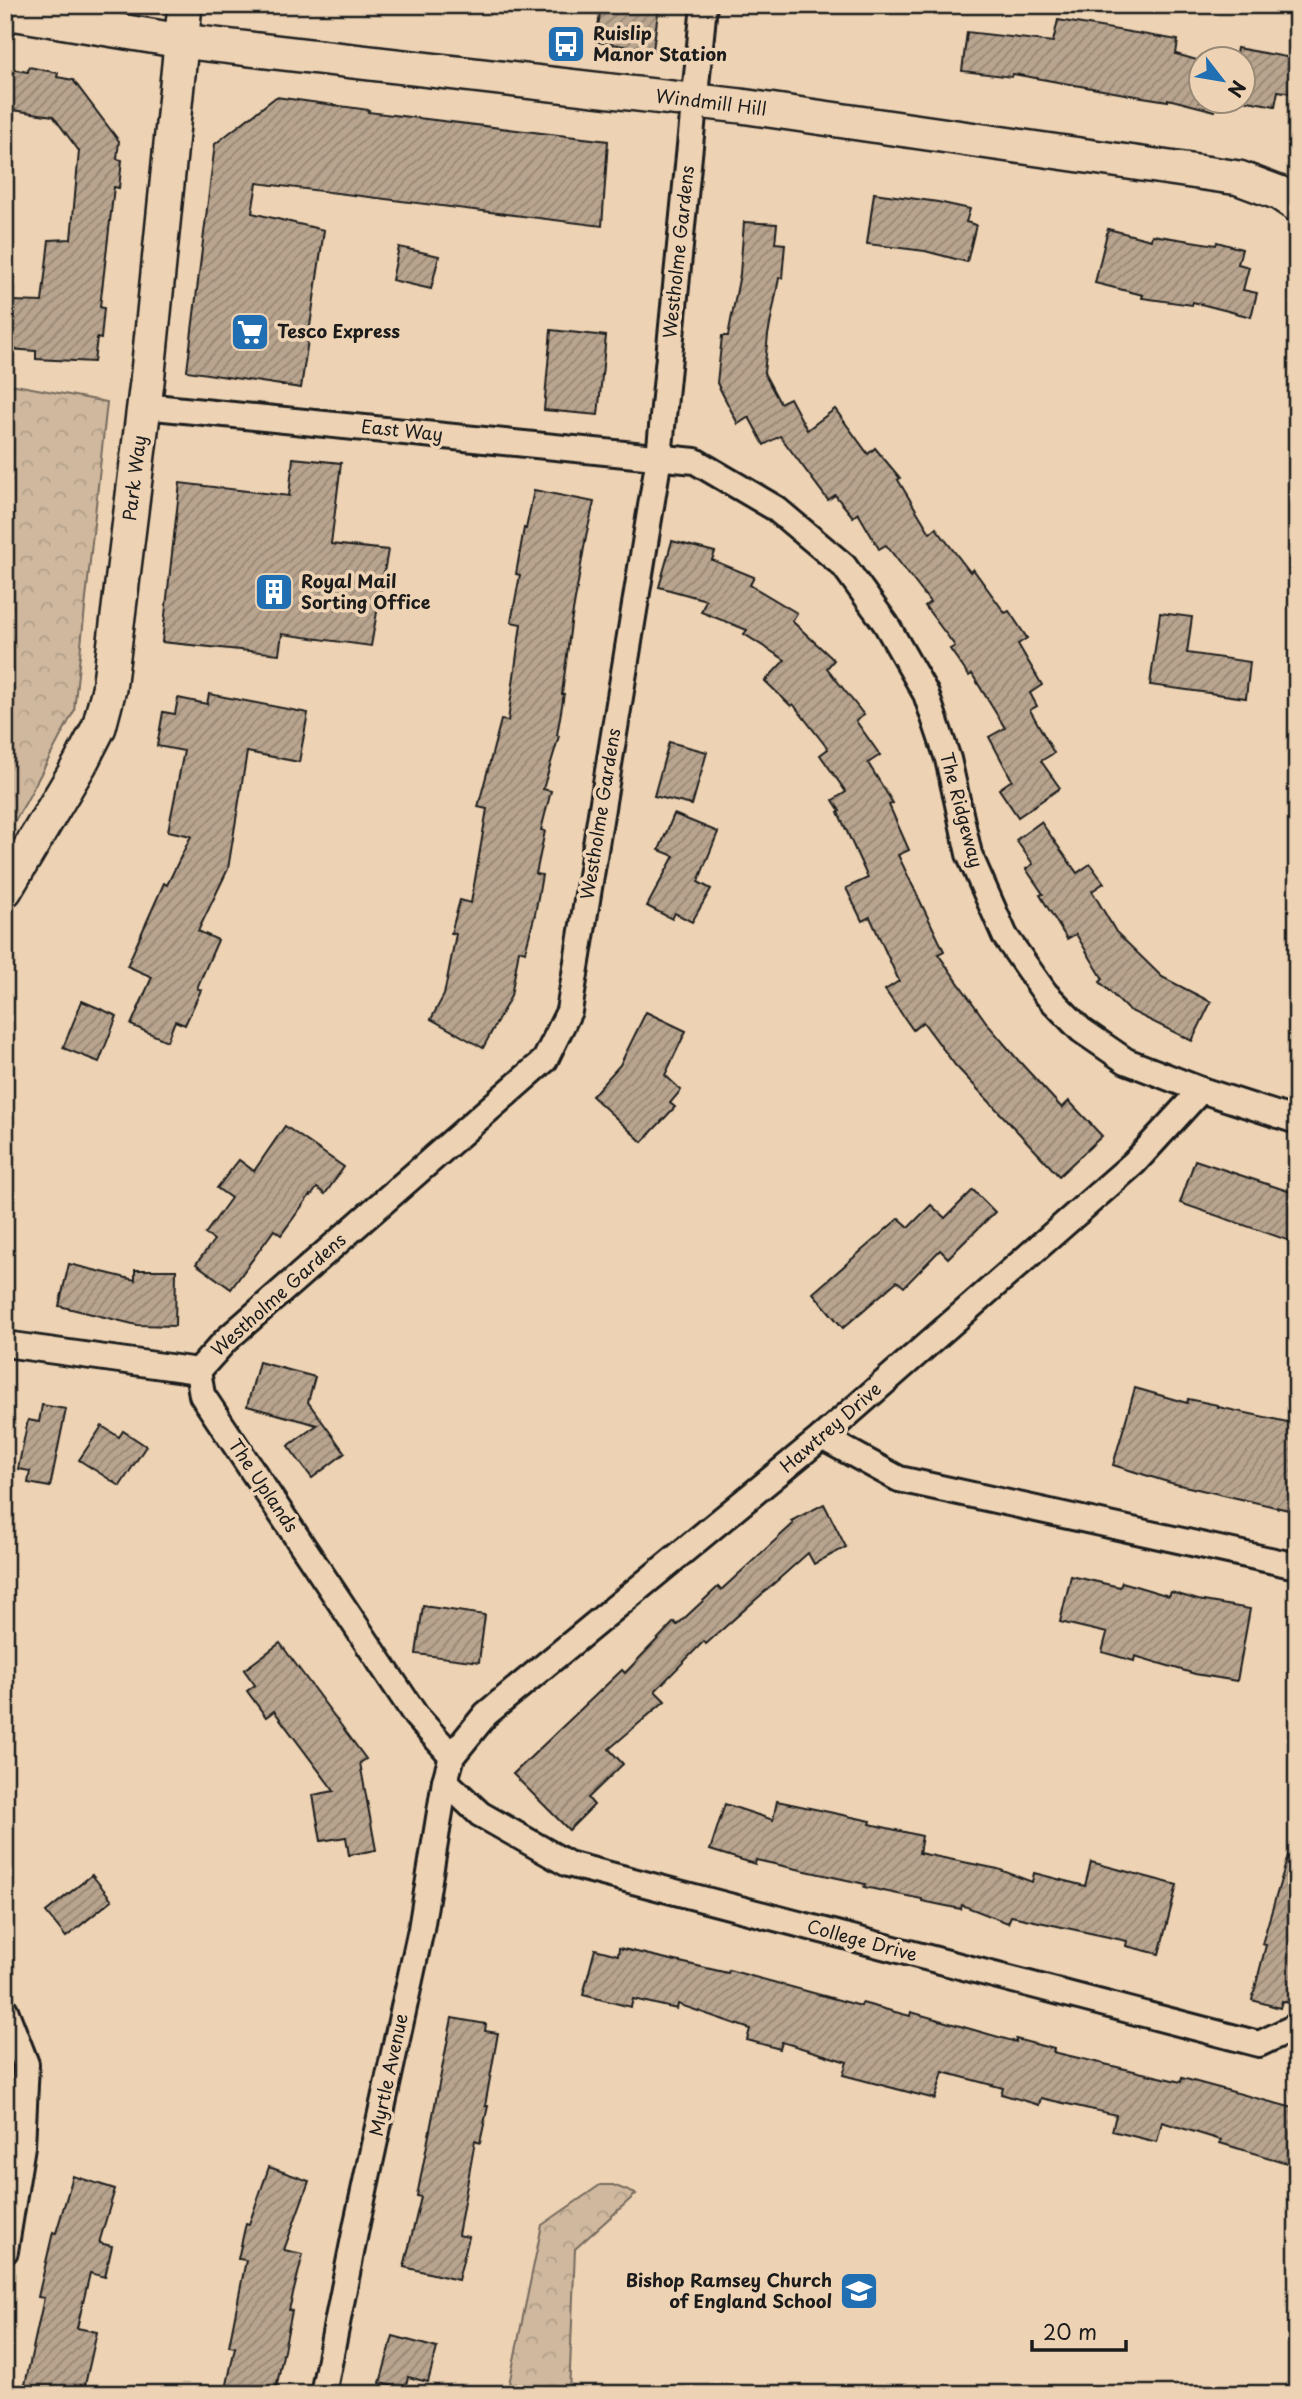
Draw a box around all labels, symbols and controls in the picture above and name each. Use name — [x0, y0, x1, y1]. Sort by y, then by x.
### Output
place label: Ruislip Manor Station — [593, 19, 727, 67]
bus stop icon: Ruislip Manor Station — [545, 23, 587, 65]
north arrow — [1186, 46, 1256, 116]
text: N — [1222, 76, 1253, 103]
street label: Windmill Hill — [654, 81, 768, 122]
street label: Westholme Gardens — [655, 164, 700, 340]
supermarket icon: Tesco Express — [229, 311, 271, 353]
place label: Tesco Express — [277, 317, 400, 344]
street label: East Way — [360, 412, 444, 447]
street label: Park Way — [115, 433, 152, 522]
place label: Royal Mail Sorting Office — [301, 567, 431, 615]
building icon: Royal Mail Sorting Office — [253, 571, 295, 613]
street label: Westholme Gardens — [573, 726, 626, 902]
street label: The Ridgeway — [934, 749, 991, 870]
street label: Westholme Gardens — [205, 1226, 351, 1362]
street label: Hawtrey Drive — [773, 1375, 887, 1479]
street label: The Uplands — [223, 1433, 306, 1538]
street label: College Drive — [804, 1912, 921, 1967]
street label: Myrtle Avenue — [361, 2011, 414, 2139]
place label: Bishop Ramsey Church of England School — [626, 2266, 832, 2314]
school or university icon: Bishop Ramsey Church of England School — [838, 2270, 880, 2312]
scale bar — [1032, 2308, 1127, 2352]
text: 20 m — [1043, 2315, 1097, 2347]

